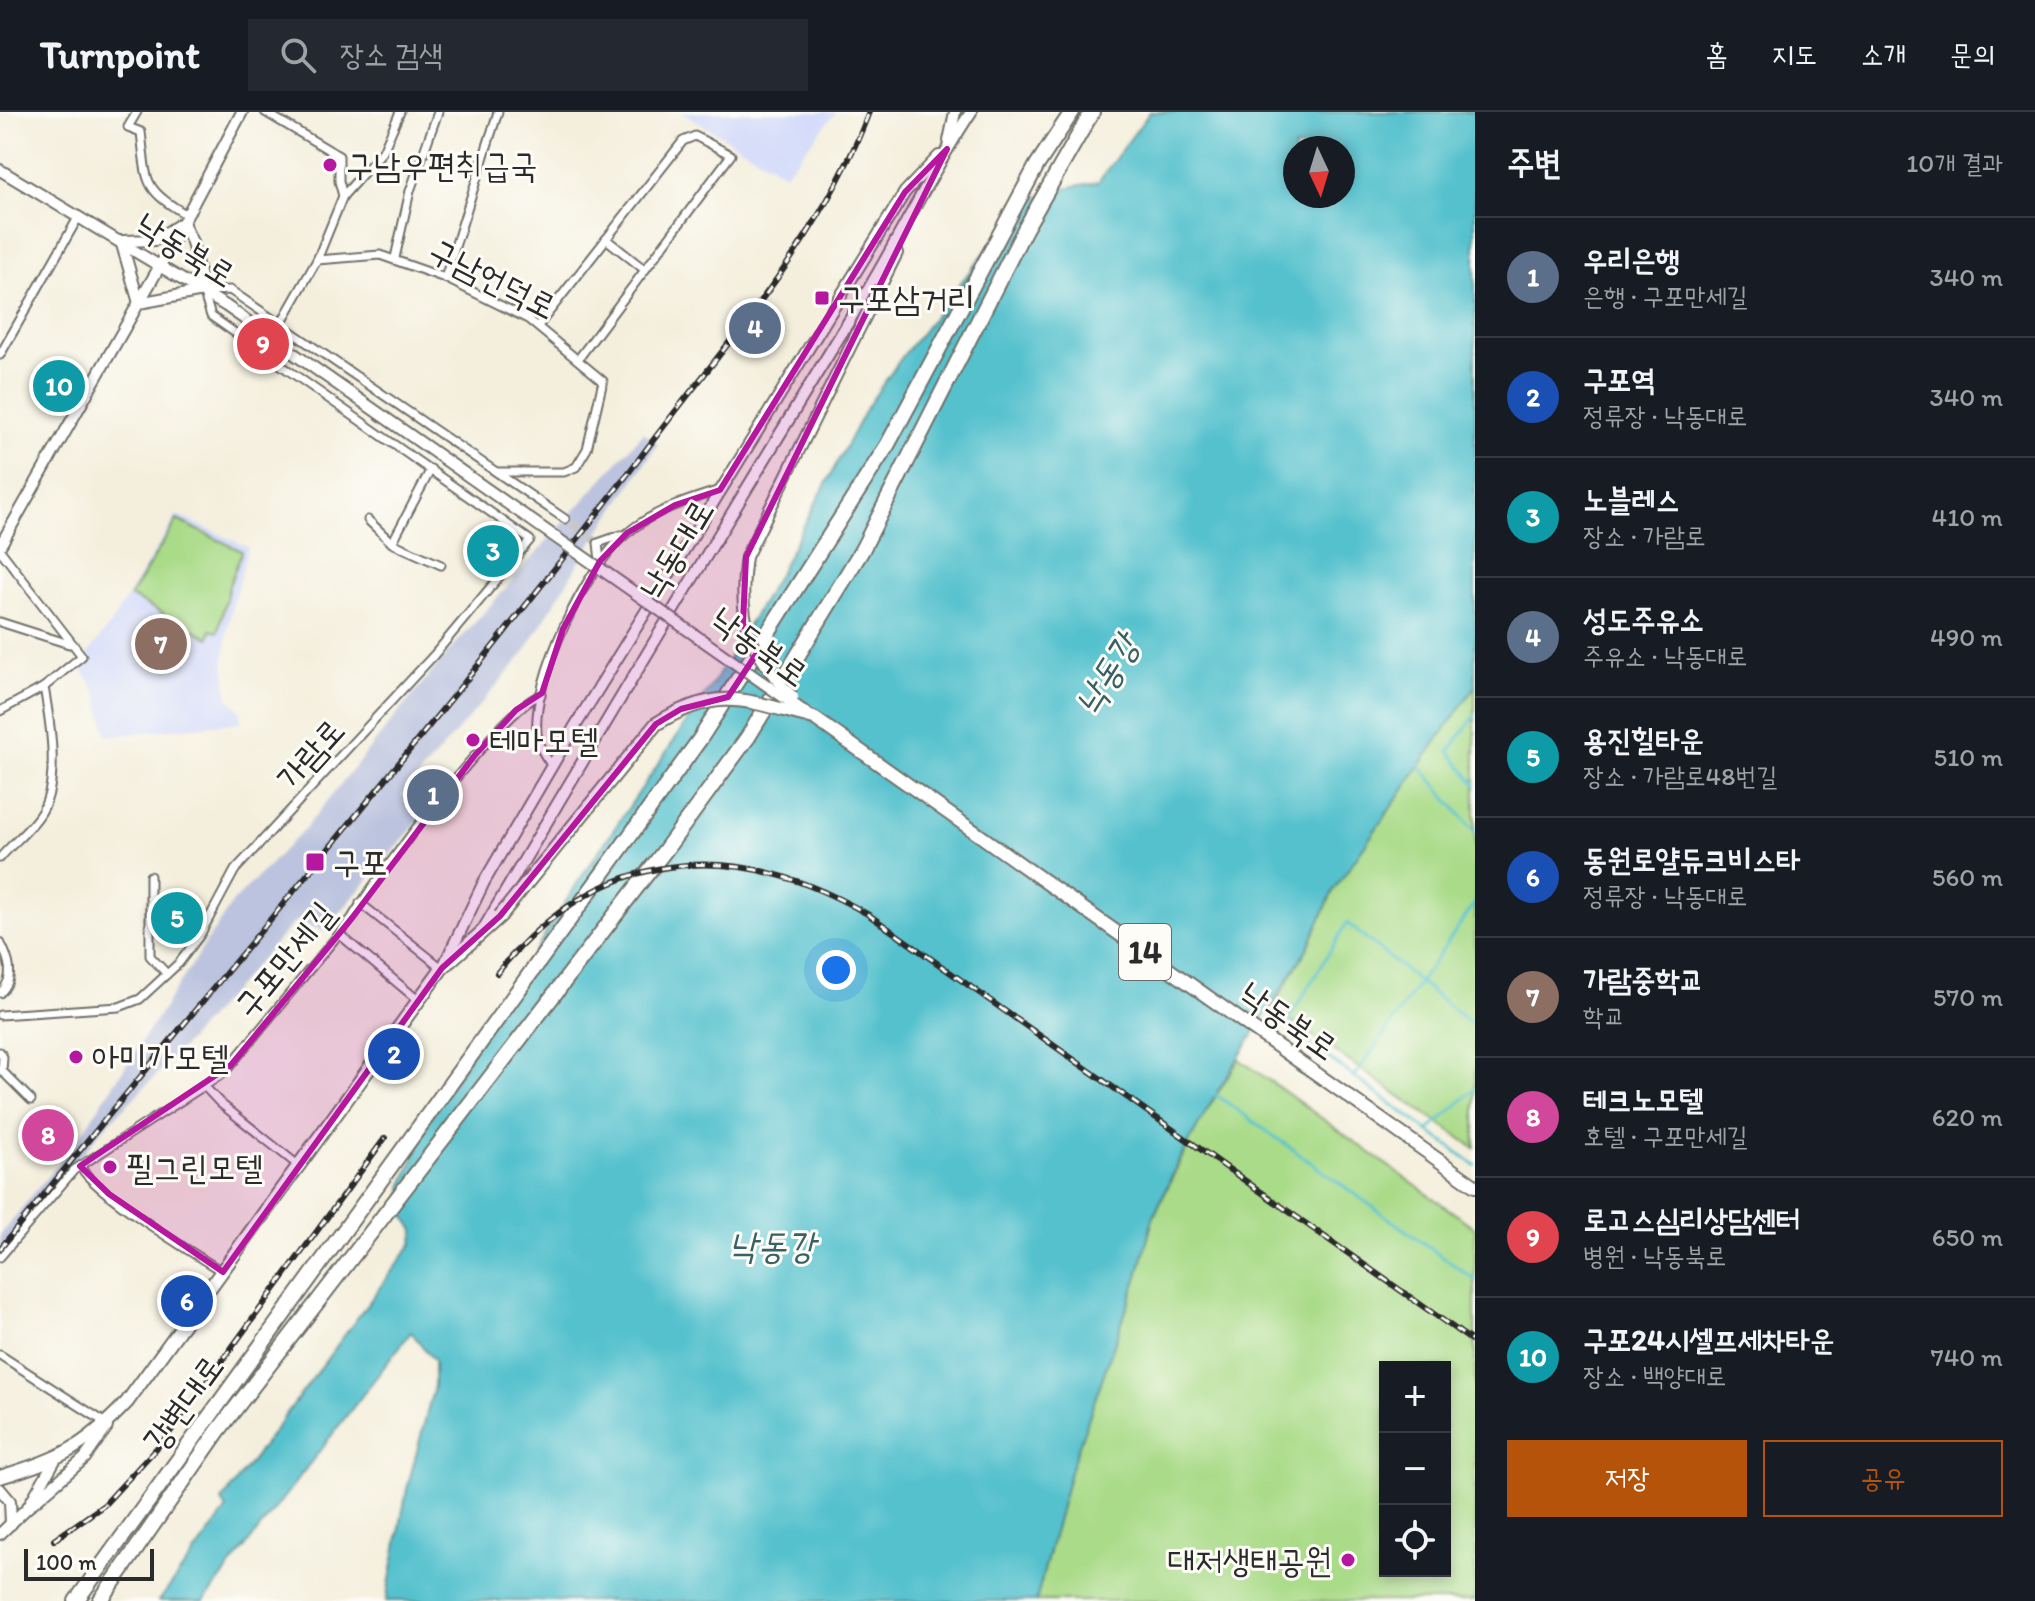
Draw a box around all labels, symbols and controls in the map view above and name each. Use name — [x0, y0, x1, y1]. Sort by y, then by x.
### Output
search box — [248, 19, 808, 91]
text: Turnpoint — [40, 32, 200, 78]
icon: search — [276, 33, 320, 77]
text: 장소 검색 — [340, 36, 443, 73]
text: 홈 — [1705, 37, 1728, 71]
text: 지도 — [1772, 37, 1817, 71]
text: 소개 — [1861, 37, 1906, 71]
text: 문의 — [1950, 37, 1995, 71]
north arrow — [1283, 136, 1355, 208]
text: 주변 — [1507, 142, 1562, 183]
place label: 구남우편취급국 — [346, 145, 538, 186]
text: 10개 결과 — [1906, 147, 2003, 179]
marker: 구남우편취급국 — [321, 156, 339, 174]
street label: 낙동북로 — [128, 203, 243, 296]
street label: 구남언덕로 — [423, 229, 563, 328]
text: 우리은행 — [1583, 241, 1680, 278]
text: 1 — [1527, 261, 1539, 293]
text: 340 m — [1929, 261, 2003, 293]
place label: 구포삼거리 — [838, 278, 975, 319]
text: 은행 · 구포만세길 — [1583, 280, 1747, 312]
marker: 구포삼거리 — [813, 289, 831, 307]
pin: 4 — [729, 298, 781, 358]
pin: 9 — [237, 314, 289, 374]
pin: 10 — [33, 356, 85, 416]
text: 구포역 — [1583, 361, 1655, 398]
text: 2 — [1526, 381, 1540, 413]
text: 340 m — [1929, 381, 2003, 413]
text: 정류장 · 낙동대로 — [1583, 400, 1747, 432]
text: 노블레스 — [1583, 481, 1680, 518]
street label: 낙동대로 — [631, 492, 722, 607]
text: 3 — [1526, 501, 1540, 533]
text: 410 m — [1932, 501, 2003, 533]
text: 장소 · 가람로 — [1583, 520, 1706, 552]
pin: 3 — [467, 521, 519, 581]
street label: 낙동북로 — [703, 598, 816, 695]
text: 성도주유소 — [1583, 601, 1704, 638]
pin: 7 — [135, 614, 187, 674]
text: 4 — [1525, 621, 1541, 653]
text: 490 m — [1930, 621, 2003, 653]
water label: 낙동강 — [1065, 623, 1150, 723]
text: 주유소 · 낙동대로 — [1583, 640, 1747, 672]
street label: 가람로 — [268, 710, 353, 799]
place label: 테마모텔 — [489, 720, 598, 761]
text: 용진힐타운 — [1583, 721, 1704, 758]
marker: 테마모텔 — [464, 731, 482, 749]
text: 5 — [1526, 741, 1540, 773]
text: 510 m — [1934, 741, 2003, 773]
text: 장소 · 가람로48번길 — [1583, 760, 1777, 792]
pin: 1 — [407, 765, 459, 825]
text: 동원로얄듀크비스타 — [1583, 841, 1800, 878]
place label: 구포 — [333, 842, 388, 883]
marker: 구포 — [304, 851, 326, 873]
text: 6 — [1526, 861, 1540, 893]
text: 560 m — [1932, 861, 2003, 893]
text: 정류장 · 낙동대로 — [1583, 880, 1747, 912]
pin: 5 — [151, 888, 203, 948]
street label: 구포만세길 — [225, 893, 343, 1025]
road number: 14 — [1119, 924, 1171, 980]
your location — [816, 950, 856, 990]
text: 가람중학교 — [1583, 961, 1704, 998]
street label: 낙동북로 — [1232, 972, 1345, 1069]
text: 7 — [1527, 981, 1539, 1013]
text: 570 m — [1933, 981, 2003, 1013]
text: 학교 — [1583, 1000, 1625, 1032]
pin: 2 — [368, 1024, 420, 1084]
place label: 아미가모텔 — [92, 1037, 229, 1078]
marker: 아미가모텔 — [67, 1048, 85, 1066]
text: 테크노모텔 — [1583, 1081, 1704, 1118]
text: 8 — [1526, 1101, 1540, 1133]
text: 620 m — [1932, 1101, 2003, 1133]
pin: 8 — [22, 1105, 74, 1165]
text: 호텔 · 구포만세길 — [1583, 1120, 1747, 1152]
place label: 필그린모텔 — [126, 1147, 263, 1188]
marker: 필그린모텔 — [101, 1158, 119, 1176]
text: 로고스심리상담센터 — [1583, 1201, 1800, 1238]
text: 9 — [1526, 1221, 1540, 1253]
text: 650 m — [1932, 1221, 2003, 1253]
water label: 낙동강 — [729, 1224, 819, 1267]
text: 병원 · 낙동북로 — [1583, 1240, 1726, 1272]
pin: 6 — [161, 1271, 213, 1331]
text: 구포24시셀프세차타운 — [1583, 1321, 1834, 1358]
text: 10 — [1519, 1341, 1547, 1373]
text: 740 m — [1931, 1341, 2003, 1373]
street label: 강변대로 — [135, 1347, 232, 1460]
text: 장소 · 백양대로 — [1583, 1360, 1726, 1392]
map controls — [1379, 1361, 1451, 1577]
button: + — [1379, 1361, 1451, 1433]
button: − — [1379, 1433, 1451, 1505]
button: 저장 — [1507, 1440, 1747, 1517]
button: 공유 — [1763, 1440, 2003, 1517]
button: locate — [1379, 1505, 1451, 1577]
place label: 대저생태공원 — [1168, 1540, 1332, 1581]
scale bar — [24, 1545, 154, 1581]
text: 100 m — [36, 1549, 97, 1576]
marker: 대저생태공원 — [1339, 1551, 1357, 1569]

